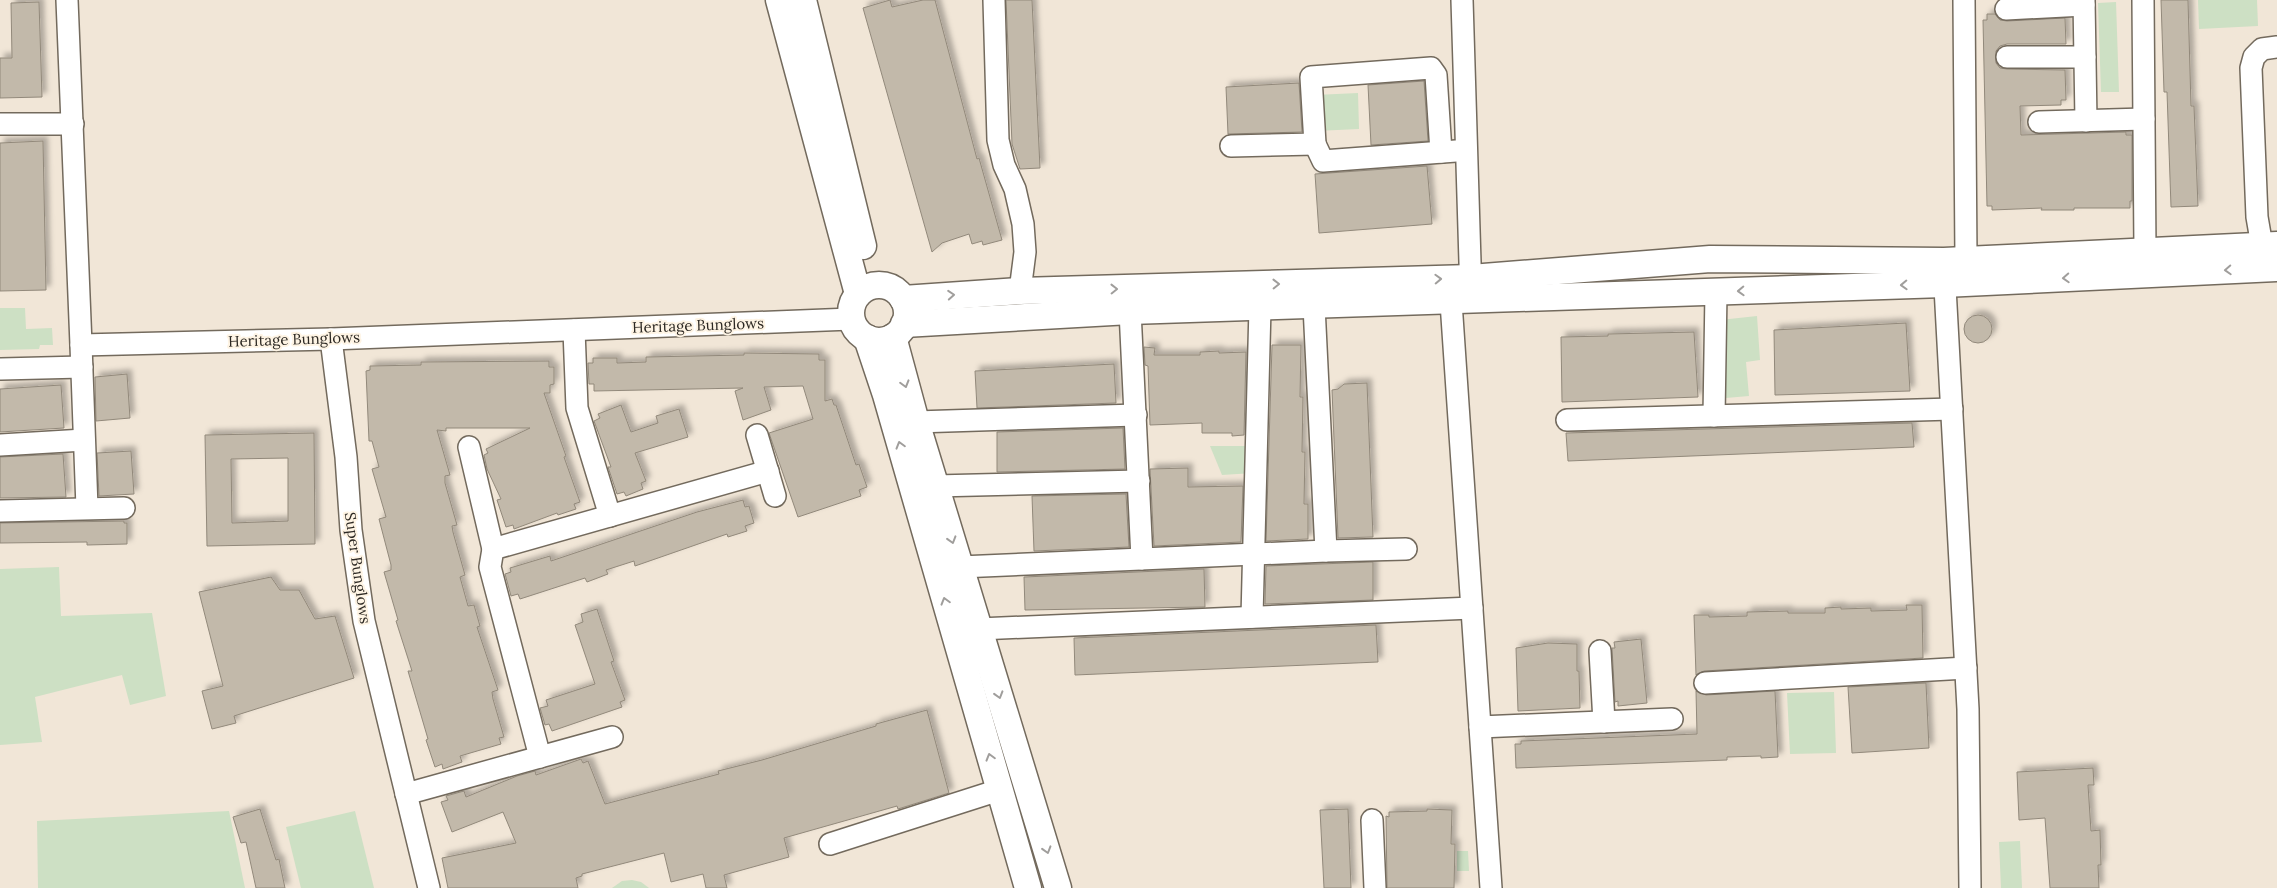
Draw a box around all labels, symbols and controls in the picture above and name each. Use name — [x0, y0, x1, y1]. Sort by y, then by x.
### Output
one-way arrow — [2224, 265, 2232, 275]
one-way arrow — [2062, 272, 2070, 283]
one-way arrow — [1435, 274, 1443, 285]
one-way arrow — [1272, 279, 1280, 289]
one-way arrow — [1899, 280, 1907, 291]
one-way arrow — [1110, 284, 1118, 294]
one-way arrow — [1737, 286, 1745, 297]
one-way arrow — [948, 290, 956, 301]
street label: Heritage Bunglows — [632, 313, 764, 337]
street label: Heritage Bunglows — [228, 327, 360, 351]
one-way arrow — [899, 380, 910, 388]
one-way arrow — [896, 441, 906, 450]
street label: Super Bunglows — [341, 511, 375, 625]
one-way arrow — [946, 535, 956, 543]
one-way arrow — [941, 598, 951, 606]
one-way arrow — [994, 690, 1004, 699]
one-way arrow — [985, 753, 996, 762]
one-way arrow — [1041, 846, 1051, 854]

